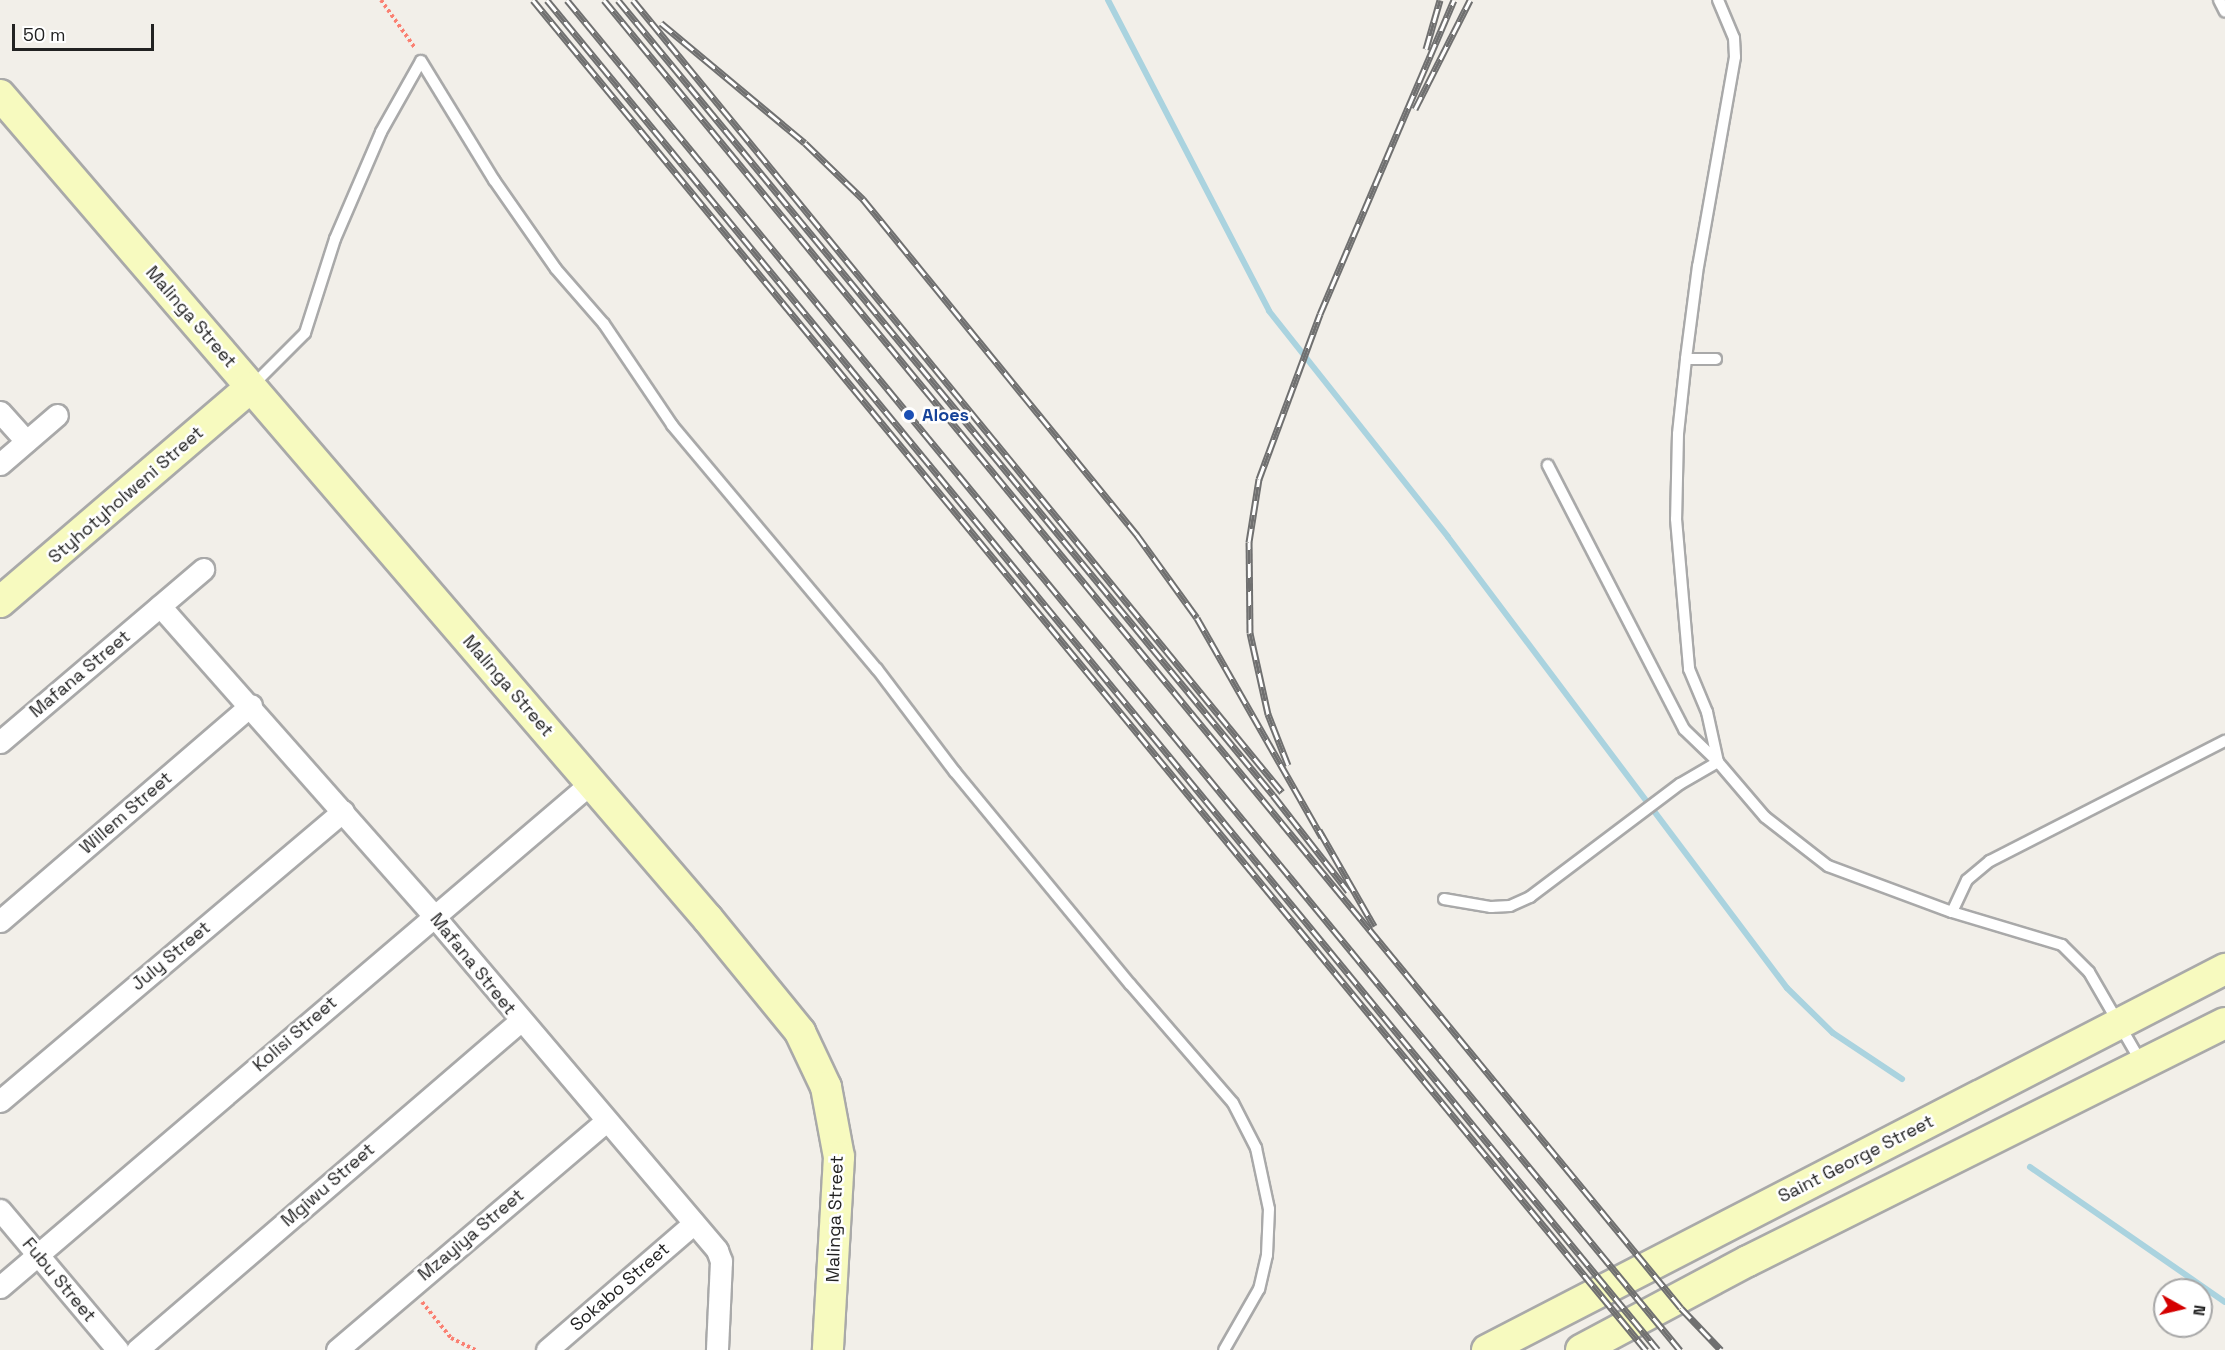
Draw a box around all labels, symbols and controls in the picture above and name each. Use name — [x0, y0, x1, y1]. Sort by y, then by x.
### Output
scale bar — [15, 12, 158, 50]
text: 50 m — [23, 23, 65, 46]
street label: Malinga Street — [141, 262, 241, 372]
place label: Aloes — [922, 404, 969, 426]
marker: Aloes — [900, 406, 918, 424]
street label: Styhotyholweni Street — [44, 422, 208, 568]
street label: Mafana Street — [25, 626, 135, 722]
street label: Malinga Street — [458, 631, 558, 741]
street label: Willem Street — [76, 767, 176, 859]
street label: Mafana Street — [425, 909, 521, 1019]
street label: July Street — [127, 917, 215, 995]
street label: Kolisi Street — [249, 992, 341, 1076]
street label: Saint George Street — [1775, 1110, 1937, 1208]
street label: Mgiwu Street — [277, 1139, 379, 1231]
street label: Malinga Street — [822, 1155, 848, 1283]
street label: Mzayiya Street — [414, 1184, 528, 1286]
street label: Fubu Street — [18, 1234, 100, 1326]
street label: Sokabo Street — [566, 1238, 674, 1336]
north arrow — [2153, 1278, 2213, 1338]
text: N — [2188, 1304, 2210, 1317]

